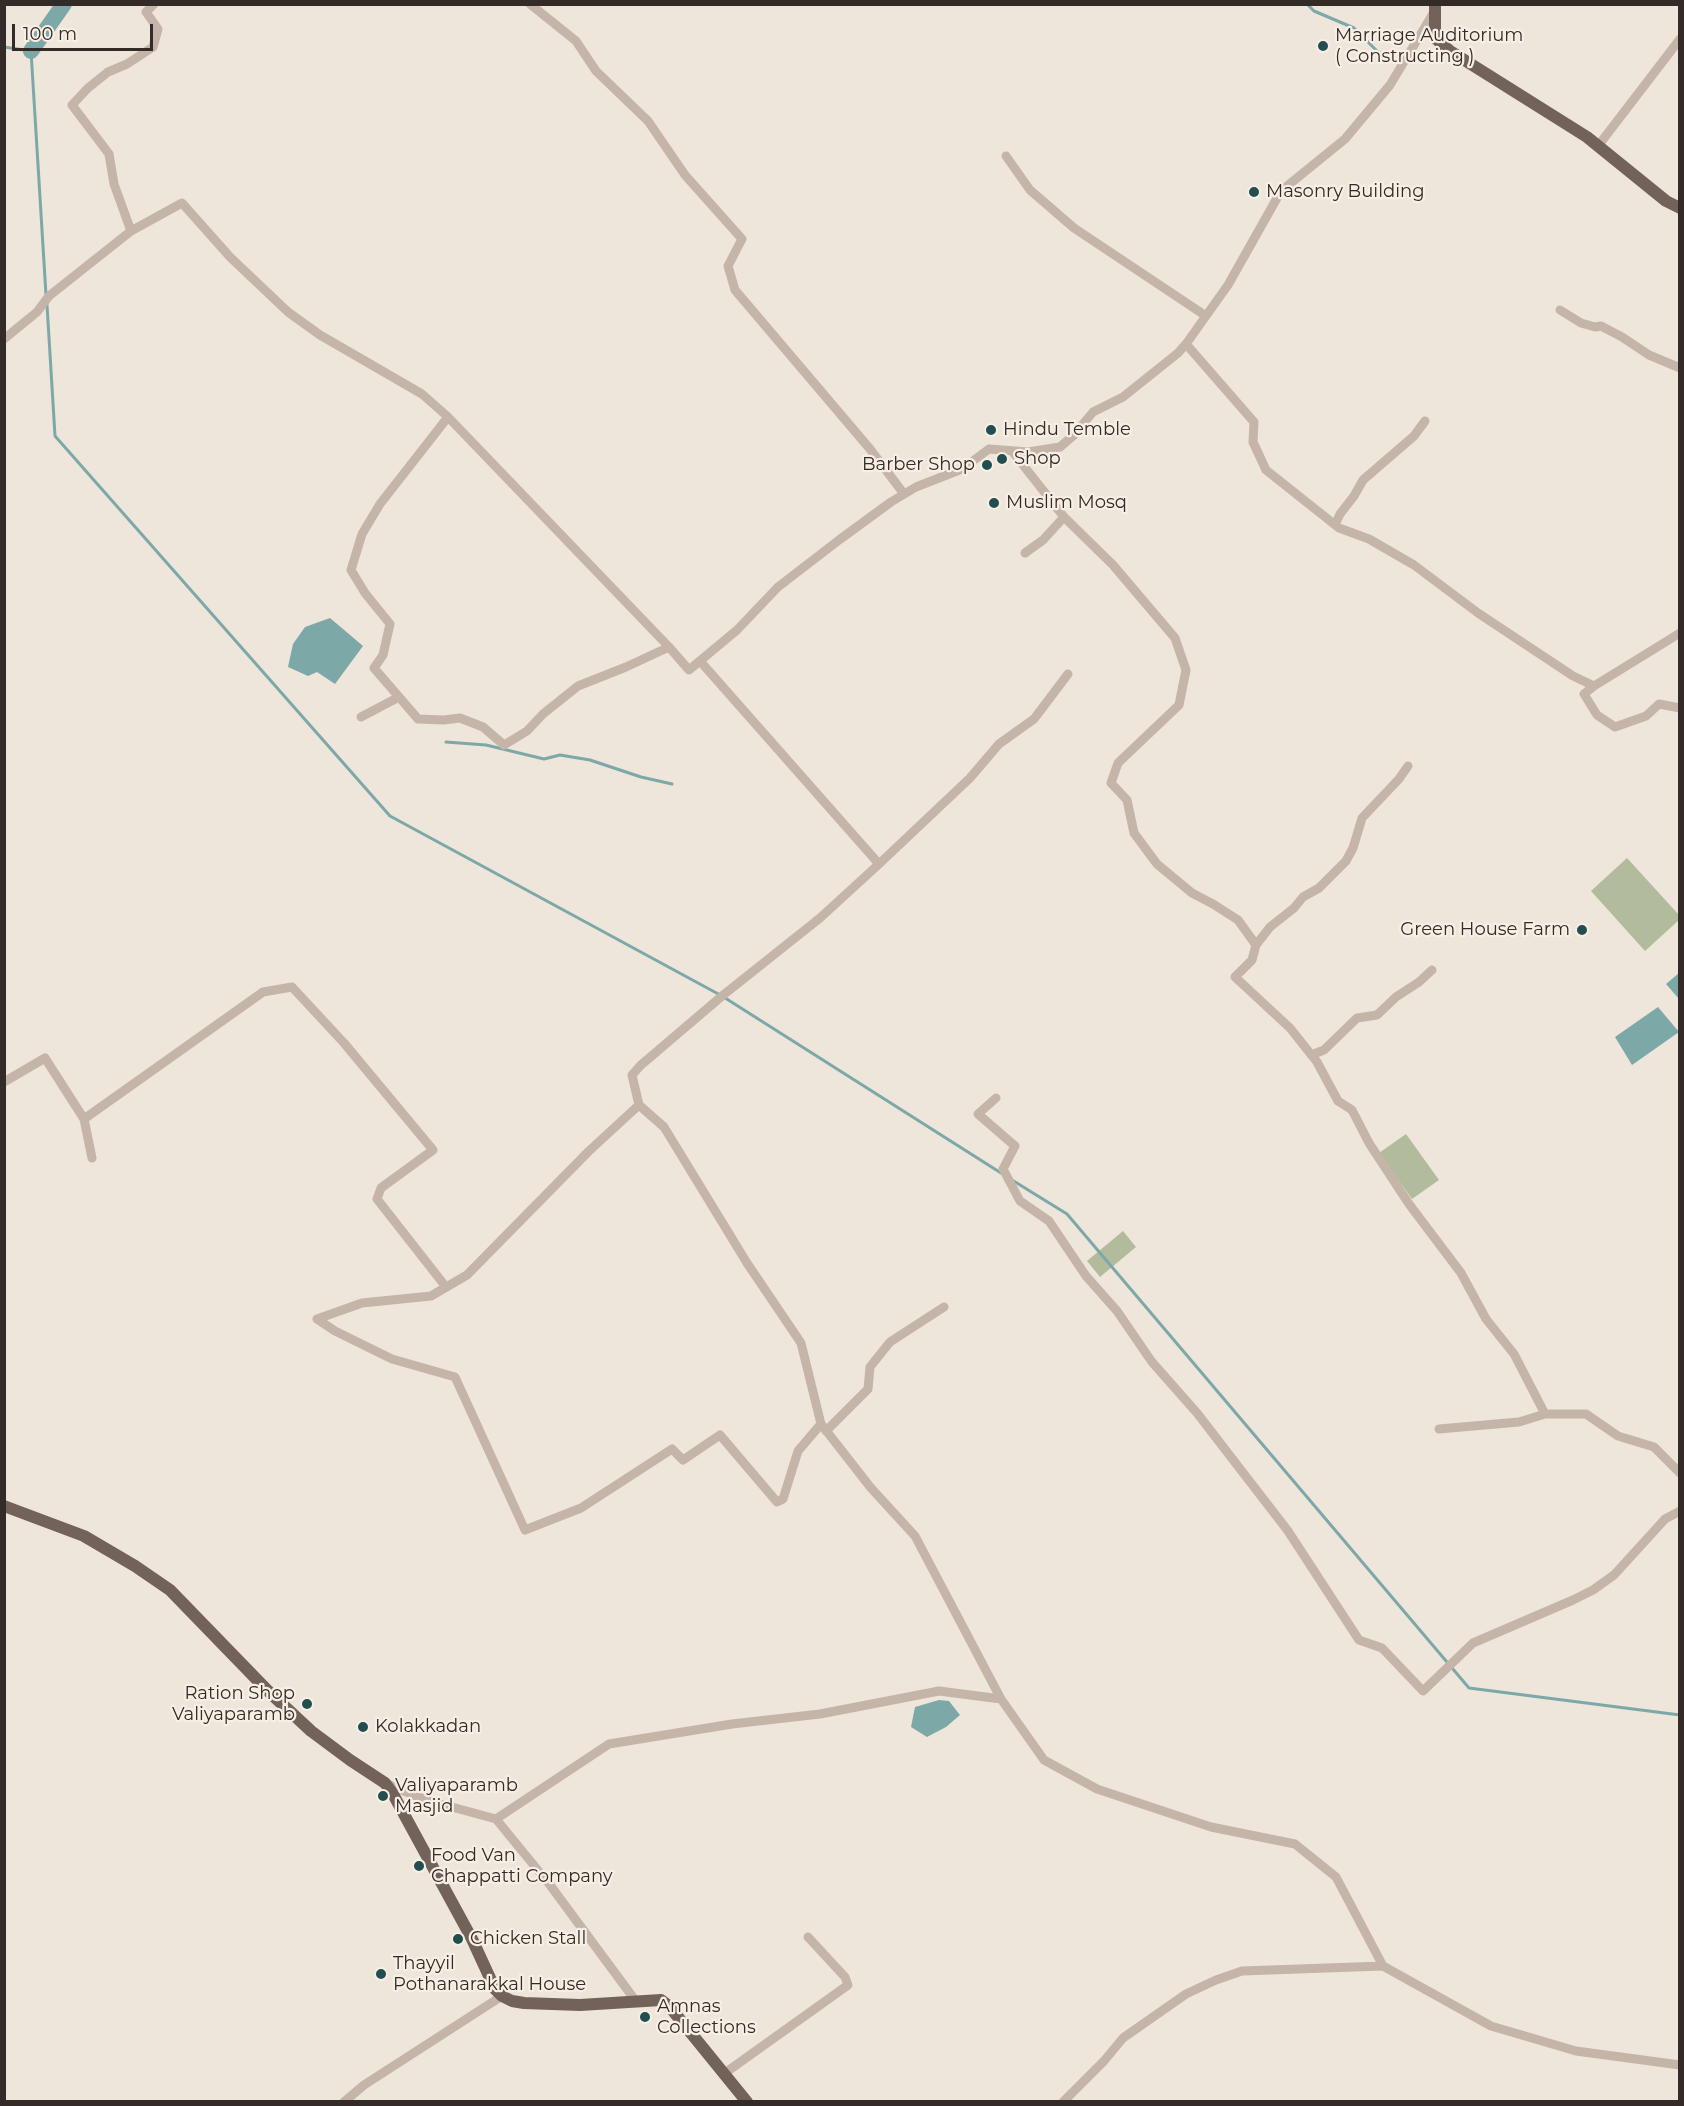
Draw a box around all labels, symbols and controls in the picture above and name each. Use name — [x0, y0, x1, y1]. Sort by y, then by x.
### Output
scale bar — [15, 12, 156, 50]
text: 100 m — [23, 23, 77, 45]
place label: Marriage Auditorium ( Constructing ) — [1335, 25, 1523, 68]
marker: Marriage Auditorium ( Constructing ) — [1316, 39, 1330, 53]
place label: Masonry Building — [1266, 181, 1425, 203]
marker: Masonry Building — [1247, 185, 1261, 199]
place label: Hindu Temble — [1003, 419, 1131, 441]
marker: Hindu Temble — [984, 423, 998, 437]
place label: Shop — [1014, 448, 1061, 470]
marker: Shop — [995, 452, 1009, 466]
place label: Barber Shop — [862, 454, 975, 476]
marker: Barber Shop — [980, 458, 994, 472]
place label: Muslim Mosq — [1006, 492, 1127, 514]
marker: Muslim Mosq — [987, 496, 1001, 510]
place label: Green House Farm — [1400, 919, 1570, 941]
marker: Green House Farm — [1575, 923, 1589, 937]
place label: Ration Shop Valiyaparamb — [172, 1683, 295, 1726]
marker: Ration Shop Valiyaparamb — [300, 1697, 314, 1711]
place label: Kolakkadan — [375, 1716, 481, 1738]
marker: Kolakkadan — [356, 1720, 370, 1734]
place label: Valiyaparamb Masjid — [395, 1775, 518, 1818]
marker: Valiyaparamb Masjid — [376, 1789, 390, 1803]
place label: Food Van Chappatti Company — [431, 1845, 613, 1888]
marker: Food Van Chappatti Company — [412, 1859, 426, 1873]
place label: Chicken Stall — [470, 1928, 586, 1950]
marker: Chicken Stall — [451, 1932, 465, 1946]
place label: Thayyil Pothanarakkal House — [393, 1953, 586, 1996]
marker: Thayyil Pothanarakkal House — [374, 1967, 388, 1981]
place label: Amnas Collections — [657, 1996, 756, 2038]
marker: Amnas Collections — [638, 2010, 652, 2024]

